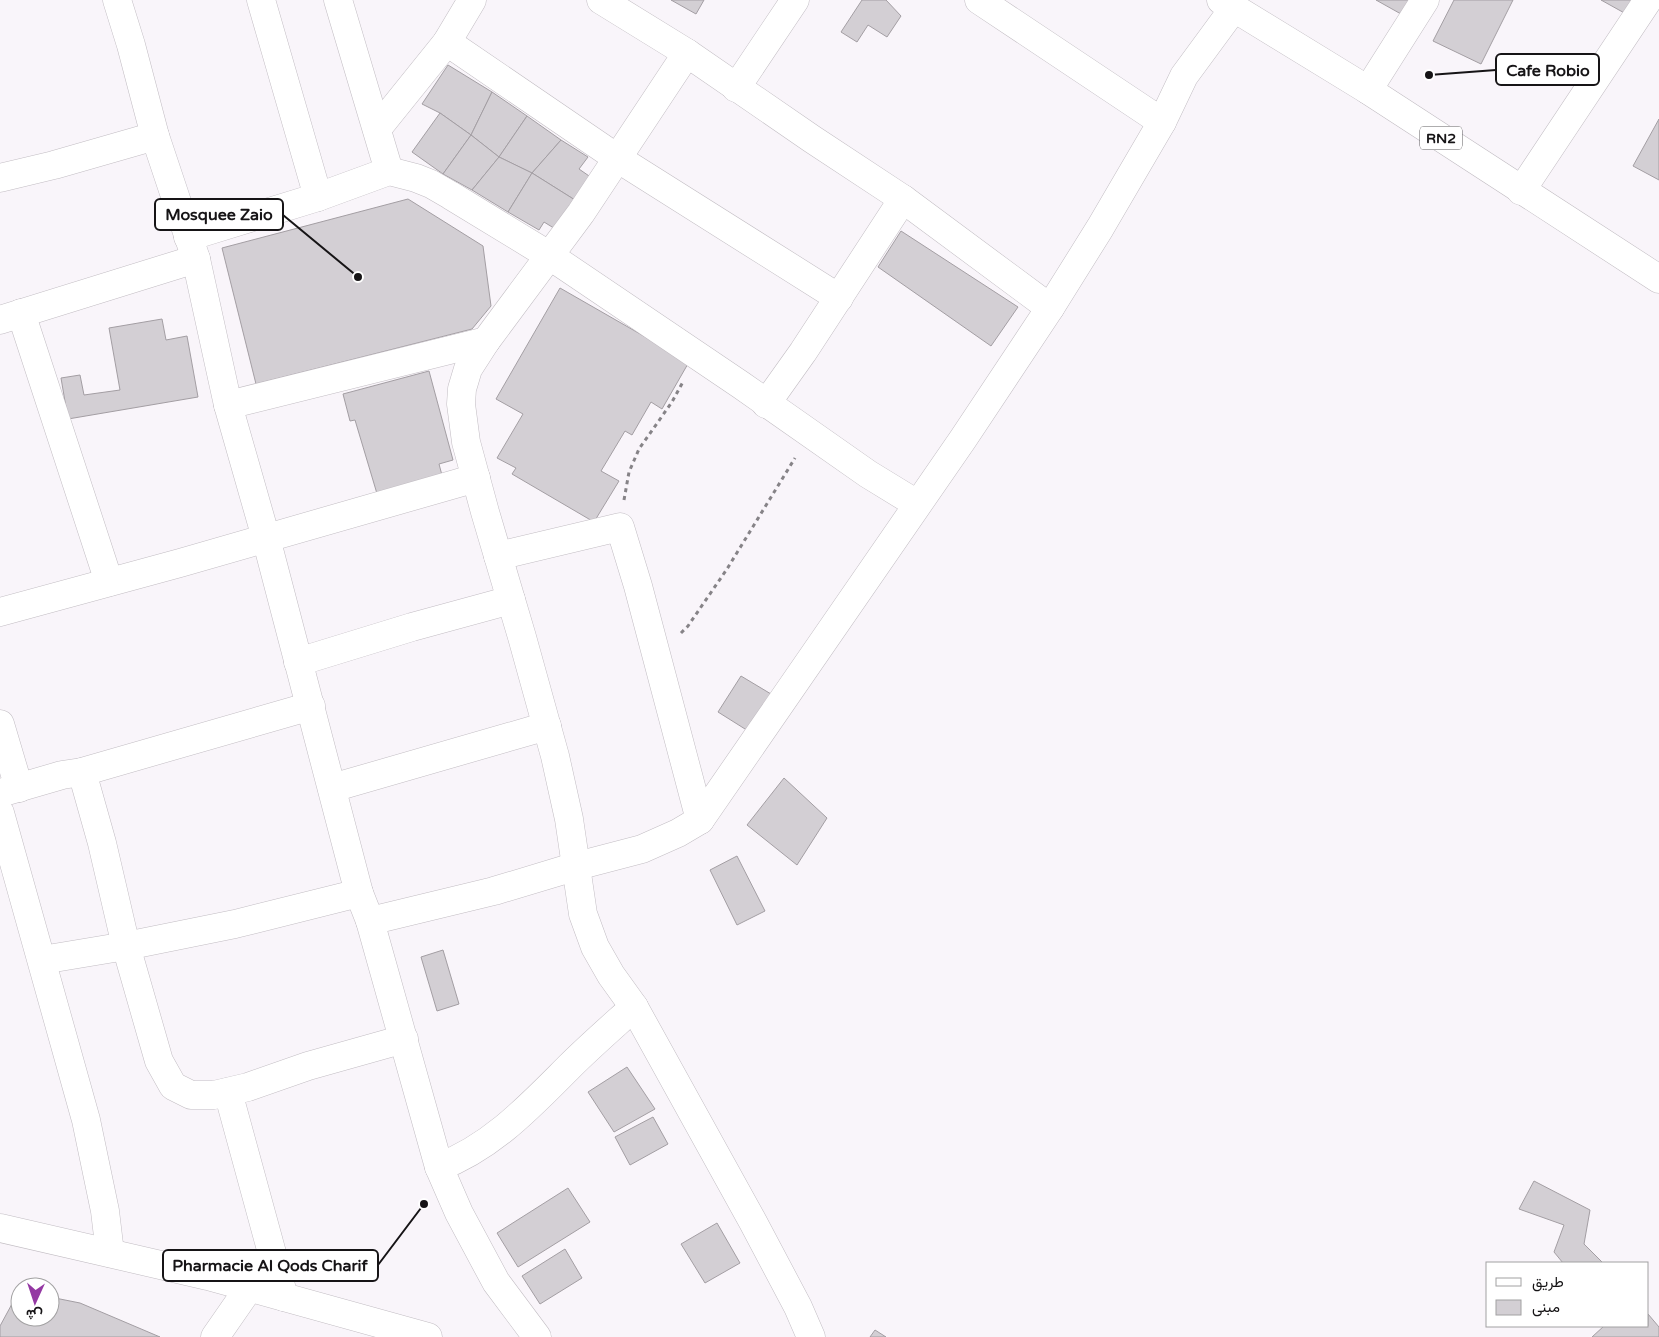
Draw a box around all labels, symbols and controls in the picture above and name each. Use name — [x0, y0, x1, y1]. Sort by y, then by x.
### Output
callout: Cafe Robio — [1496, 54, 1599, 85]
text: Cafe Robio — [1506, 61, 1590, 81]
road number: RN2 — [1420, 126, 1462, 150]
callout: Mosquee Zaio — [155, 199, 283, 230]
text: Mosquee Zaio — [165, 205, 273, 225]
callout: Pharmacie Al Qods Charif — [163, 1250, 378, 1281]
text: Pharmacie Al Qods Charif — [172, 1256, 369, 1276]
legend — [1486, 1262, 1649, 1327]
text: طريق — [1532, 1273, 1564, 1292]
north arrow — [10, 1277, 60, 1327]
text: مبنى — [1532, 1298, 1560, 1317]
text: ش — [25, 1306, 43, 1323]

